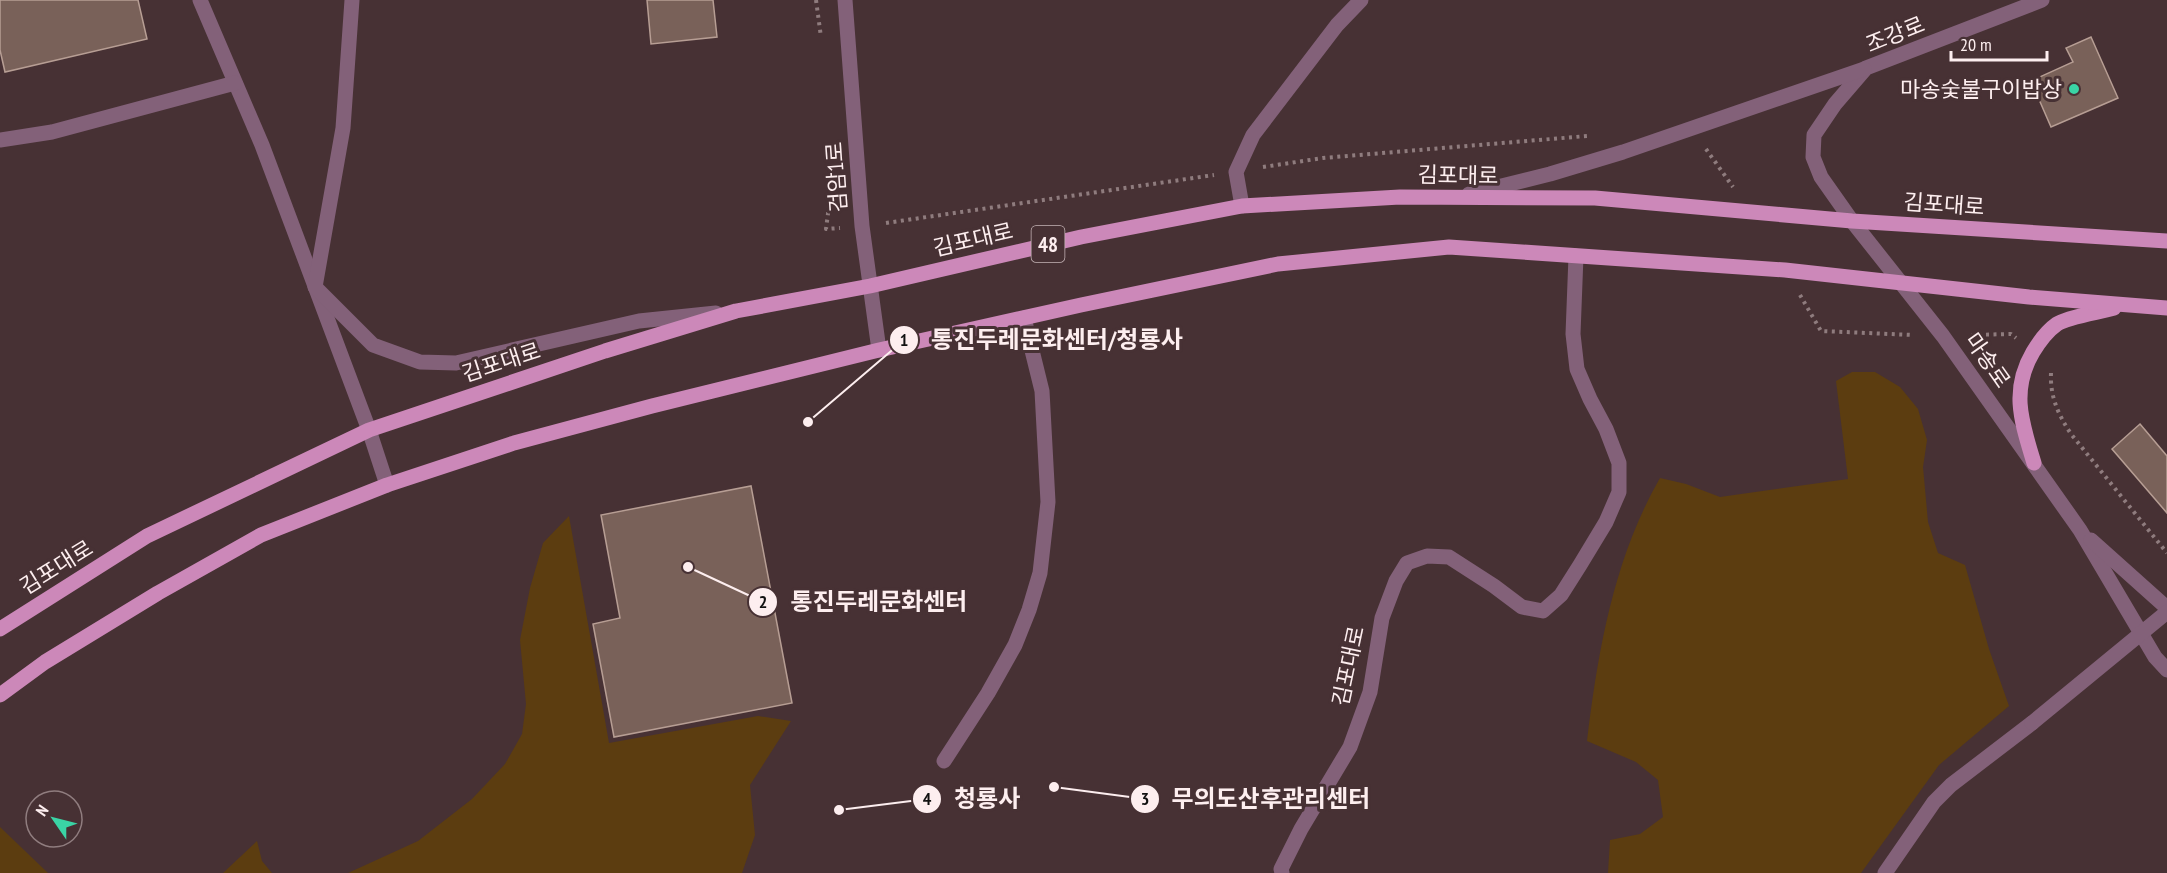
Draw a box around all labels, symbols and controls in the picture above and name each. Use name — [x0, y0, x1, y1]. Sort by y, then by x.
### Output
street label: 조강로 — [1862, 10, 1928, 58]
scale bar — [1951, 24, 2047, 62]
text: 20 m — [1960, 33, 1992, 56]
place label: 마송숯불구이밥상 — [1900, 75, 2062, 103]
marker: 마송숯불구이밥상 — [2067, 82, 2081, 96]
street label: 검암1로 — [820, 141, 852, 213]
street label: 김포대로 — [1417, 160, 1499, 190]
street label: 김포대로 — [1903, 187, 1985, 221]
street label: 김포대로 — [930, 216, 1016, 262]
road number: 48 — [1032, 226, 1064, 262]
callout: 통진두레문화센터/청룡사 — [889, 319, 1195, 361]
text: 통진두레문화센터/청룡사 — [931, 324, 1183, 355]
street label: 마송로 — [1959, 327, 2017, 393]
text: 1 — [900, 328, 908, 351]
street label: 김포대로 — [458, 336, 544, 388]
street label: 김포대로 — [14, 534, 98, 600]
callout: 통진두레문화센터 — [748, 581, 979, 623]
text: 통진두레문화센터 — [791, 586, 967, 617]
text: 2 — [759, 590, 767, 613]
street label: 김포대로 — [1326, 623, 1370, 709]
callout: 청룡사 — [912, 778, 1032, 820]
callout: 무의도산후관리센터 — [1130, 778, 1383, 820]
text: 청룡사 — [954, 783, 1020, 814]
text: 무의도산후관리센터 — [1172, 783, 1370, 814]
text: 4 — [923, 787, 932, 810]
text: 3 — [1141, 787, 1149, 810]
north arrow — [24, 789, 84, 849]
text: N — [31, 801, 52, 820]

